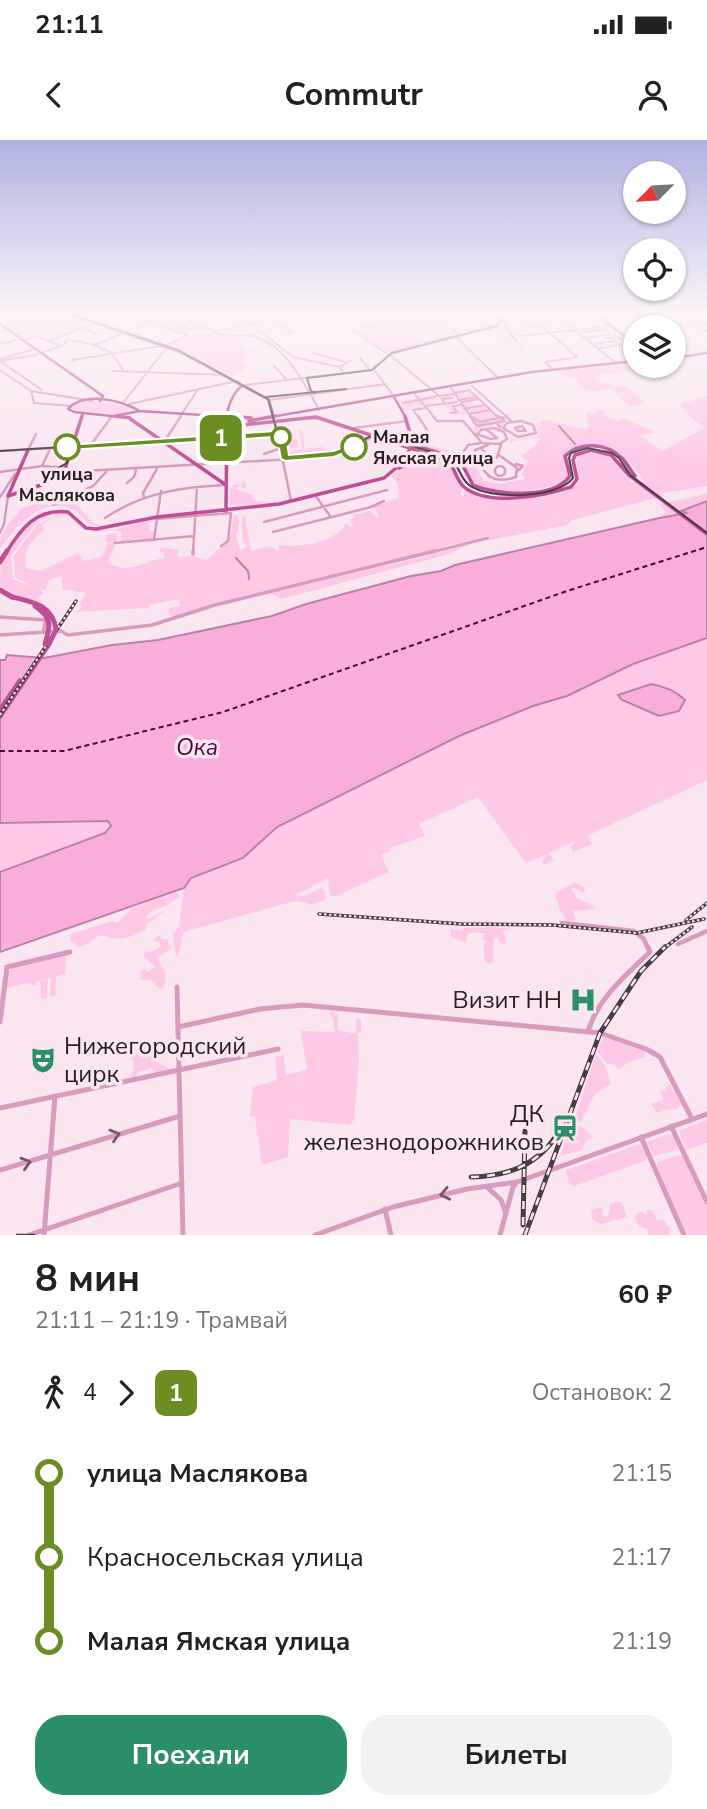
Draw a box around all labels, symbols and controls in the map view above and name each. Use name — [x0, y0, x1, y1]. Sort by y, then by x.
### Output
text: 21:11 — [35, 7, 104, 42]
text: Commutr — [284, 73, 423, 116]
icon: back — [35, 76, 73, 114]
icon: person — [634, 76, 672, 114]
north arrow — [623, 161, 686, 224]
map controls — [623, 161, 686, 378]
button: locate — [623, 238, 686, 301]
button: layers — [623, 315, 686, 378]
line badge: 1 — [198, 415, 244, 461]
text: 1 — [214, 422, 228, 454]
place label: Малая Ямская улица — [373, 425, 494, 470]
unlabelled marker — [271, 427, 291, 447]
marker: улица Маслякова — [54, 434, 80, 460]
marker: Малая Ямская улица — [341, 434, 367, 460]
place label: улица Маслякова — [19, 462, 115, 507]
water label: Ока — [176, 732, 218, 763]
place label: Визит НН — [452, 984, 562, 1016]
hospital icon: Визит НН — [568, 985, 598, 1015]
place label: Нижегородский цирк — [64, 1030, 246, 1090]
theatre icon: Нижегородский цирк — [28, 1045, 58, 1075]
place label: ДК железнодорожников — [304, 1098, 545, 1158]
station icon: ДК железнодорожников — [550, 1113, 580, 1143]
one-way arrow — [109, 1129, 121, 1144]
one-way arrow — [20, 1156, 32, 1171]
one-way arrow — [439, 1186, 451, 1201]
text: 8 мин — [35, 1253, 140, 1304]
text: 60 ₽ — [618, 1277, 672, 1312]
text: 21:11 – 21:19 · Трамвай — [35, 1305, 288, 1336]
icon: walk — [35, 1374, 73, 1412]
icon: forward — [107, 1374, 145, 1412]
text: 4 — [83, 1377, 97, 1408]
text: 1 — [169, 1377, 183, 1409]
text: Остановок: 2 — [532, 1377, 672, 1408]
text: улица Маслякова — [87, 1456, 308, 1491]
text: 21:15 — [612, 1458, 672, 1489]
text: Красносельская улица — [87, 1540, 364, 1575]
text: 21:17 — [612, 1542, 672, 1573]
text: Малая Ямская улица — [87, 1624, 350, 1659]
text: 21:19 — [612, 1626, 672, 1657]
button: Поехали — [35, 1715, 347, 1795]
button: Билеты — [361, 1715, 672, 1795]

